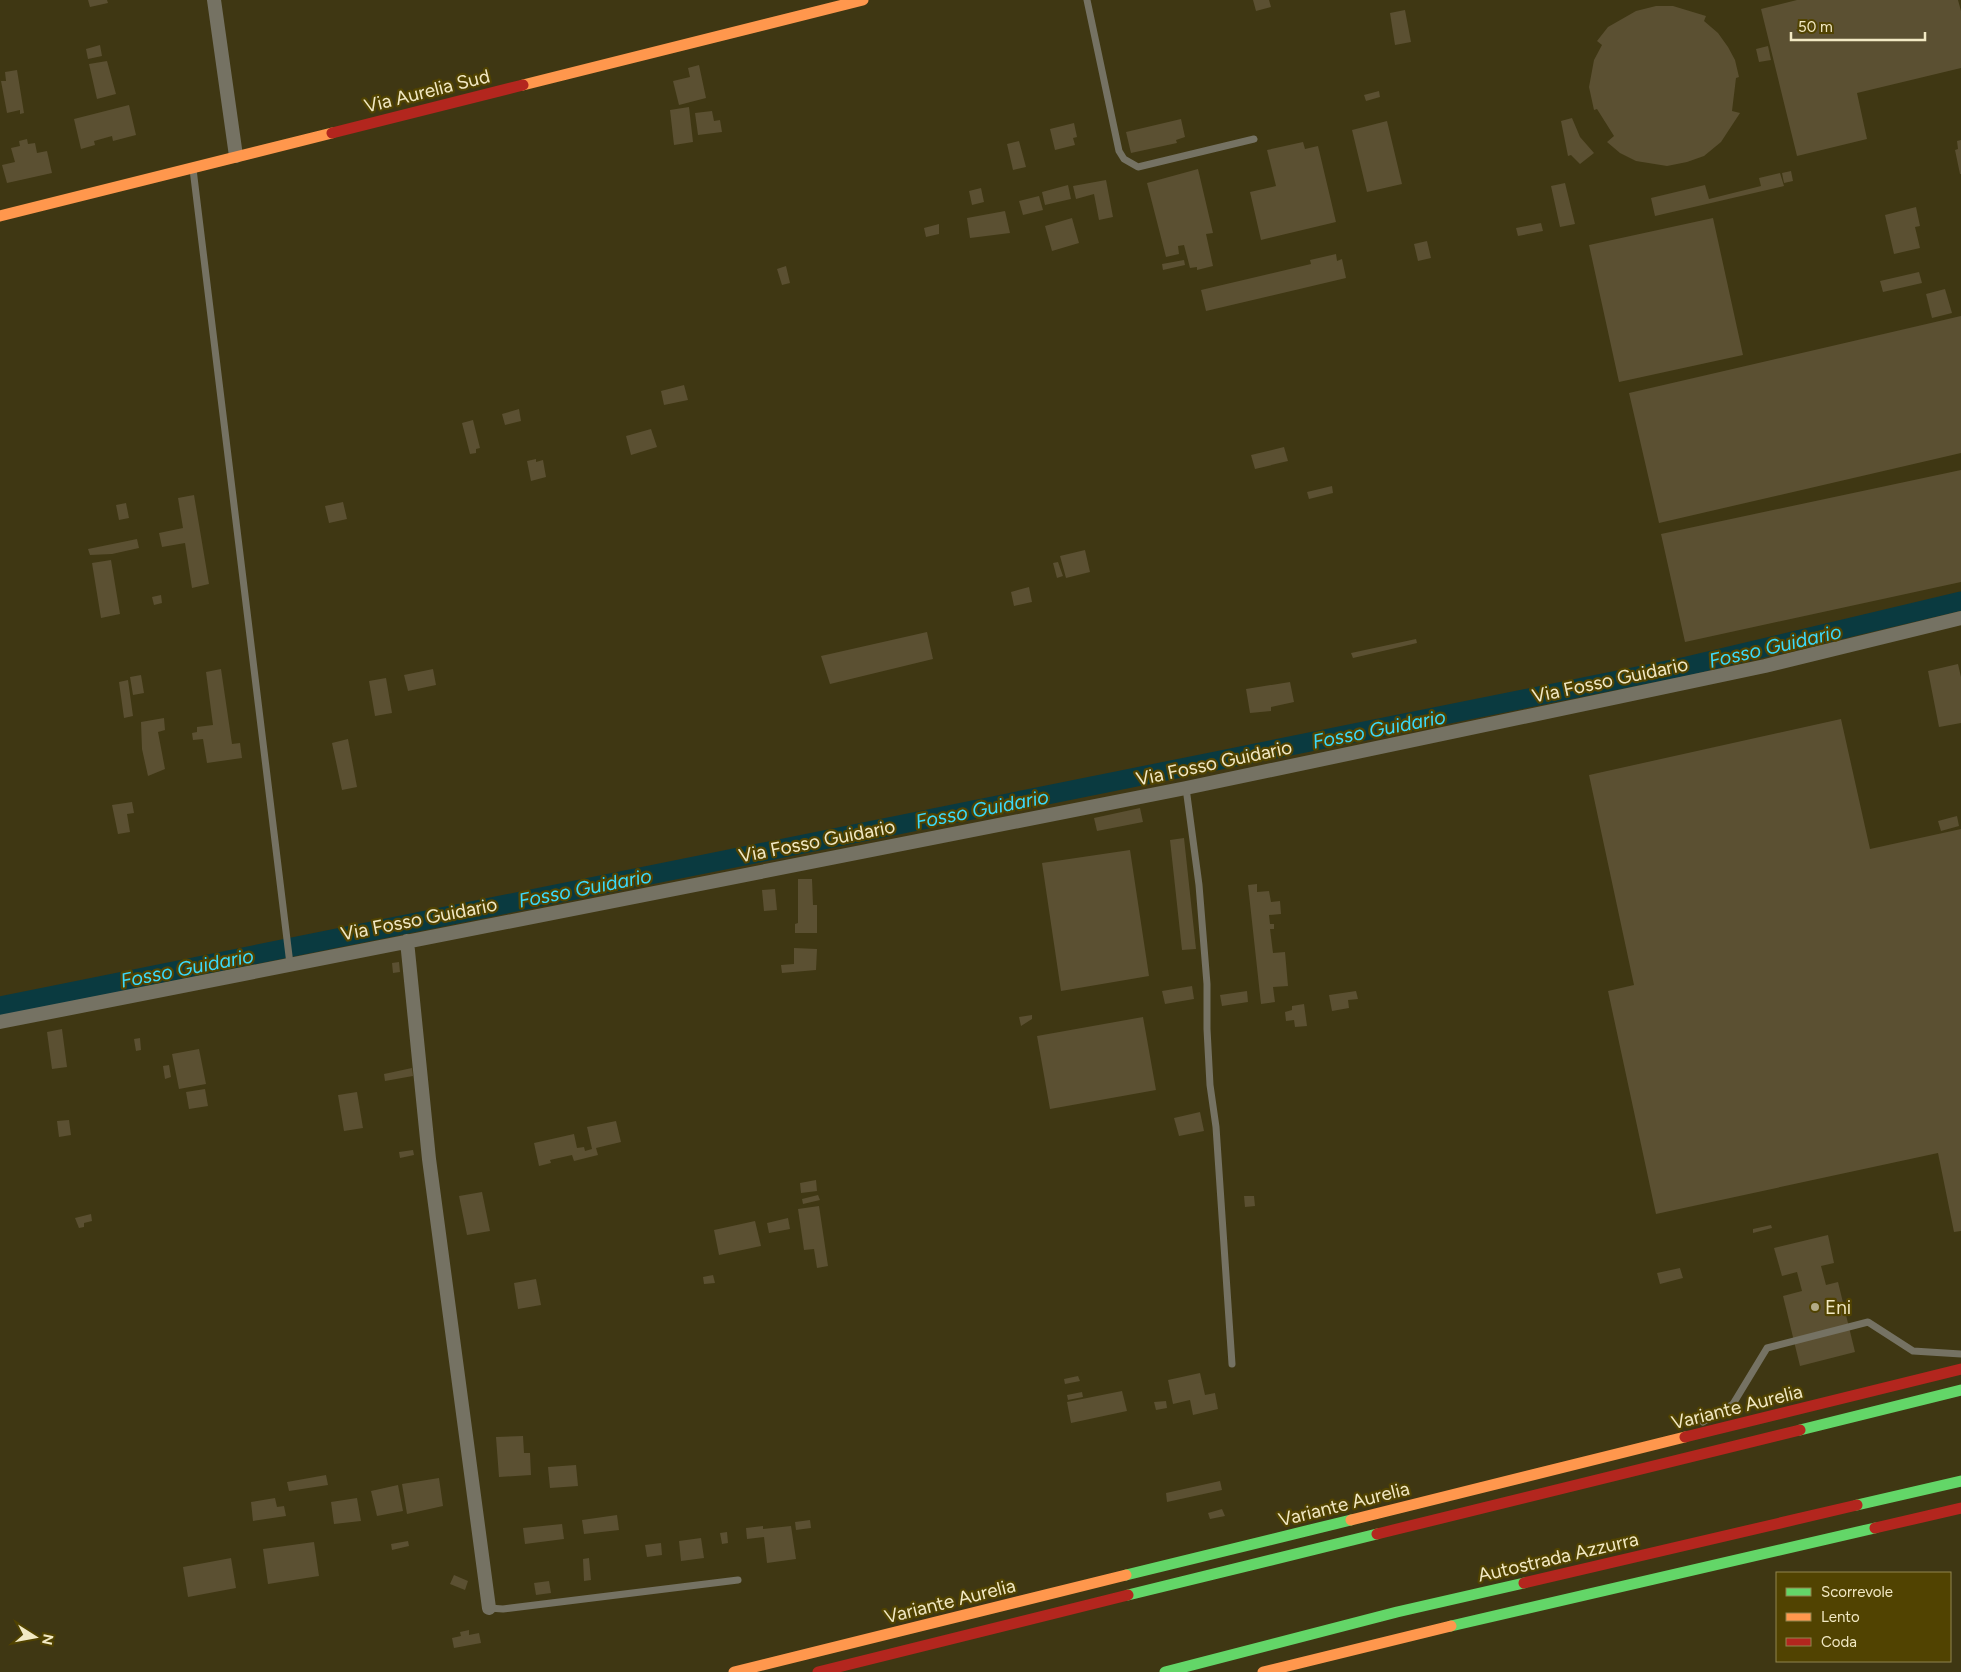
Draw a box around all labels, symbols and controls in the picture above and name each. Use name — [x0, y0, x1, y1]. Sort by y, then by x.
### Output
scale bar — [1791, 10, 1925, 42]
text: 50 m — [1798, 18, 1833, 36]
street label: Via Aurelia Sud — [362, 64, 492, 118]
water label: Fosso Guidario — [1706, 619, 1844, 673]
street label: Via Fosso Guidario — [1530, 652, 1690, 708]
water label: Fosso Guidario — [1310, 704, 1448, 754]
street label: Via Fosso Guidario — [1134, 735, 1294, 791]
water label: Fosso Guidario — [913, 784, 1051, 834]
street label: Via Fosso Guidario — [737, 815, 897, 867]
water label: Fosso Guidario — [516, 863, 654, 913]
street label: Via Fosso Guidario — [339, 893, 499, 945]
water label: Fosso Guidario — [118, 943, 256, 993]
place label: Eni — [1825, 1296, 1851, 1319]
marker: Eni — [1809, 1301, 1821, 1313]
street label: Variante Aurelia — [1669, 1380, 1805, 1434]
street label: Variante Aurelia — [1276, 1477, 1412, 1531]
street label: Autostrada Azzurra — [1476, 1527, 1640, 1587]
legend — [1776, 1572, 1951, 1662]
street label: Variante Aurelia — [882, 1574, 1018, 1628]
text: Scorrevole — [1821, 1583, 1893, 1601]
text: Lento — [1821, 1608, 1860, 1626]
north arrow — [10, 1612, 60, 1662]
text: N — [38, 1632, 57, 1646]
text: Coda — [1821, 1633, 1857, 1651]

